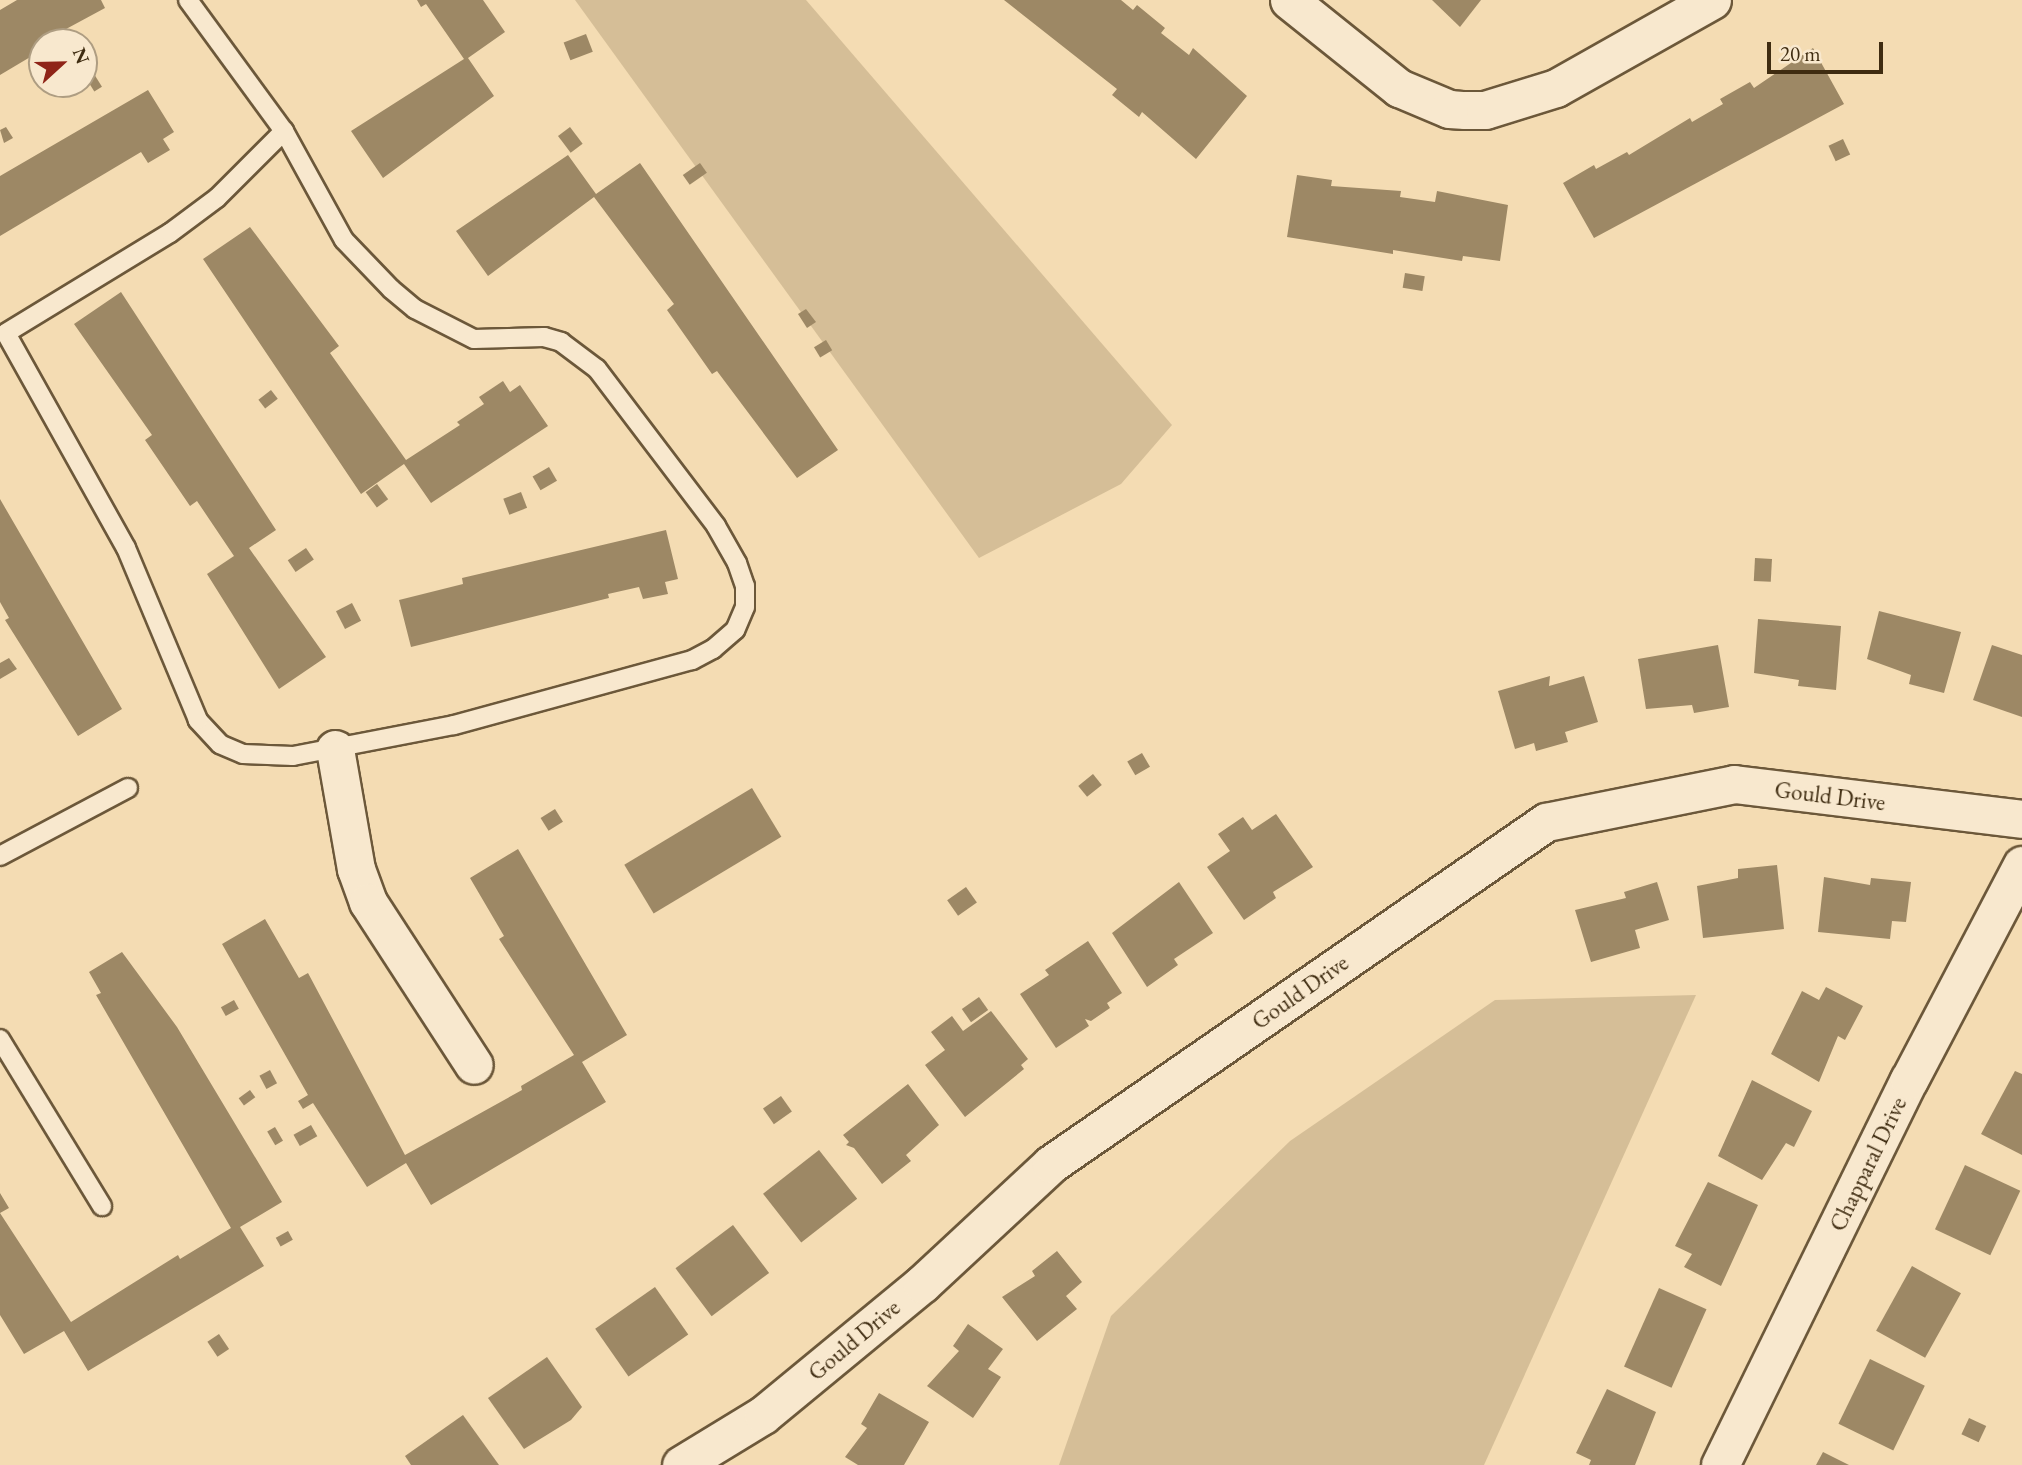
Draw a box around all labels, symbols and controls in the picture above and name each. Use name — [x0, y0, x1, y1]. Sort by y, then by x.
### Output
north arrow — [28, 28, 98, 98]
scale bar — [1770, 28, 1885, 72]
text: 20 m — [1780, 40, 1821, 67]
text: N — [67, 44, 96, 68]
street label: Gould Drive — [1773, 776, 1887, 816]
street label: Gould Drive — [1247, 949, 1353, 1035]
street label: Chapparal Drive — [1824, 1092, 1912, 1236]
street label: Gould Drive — [803, 1294, 905, 1386]

